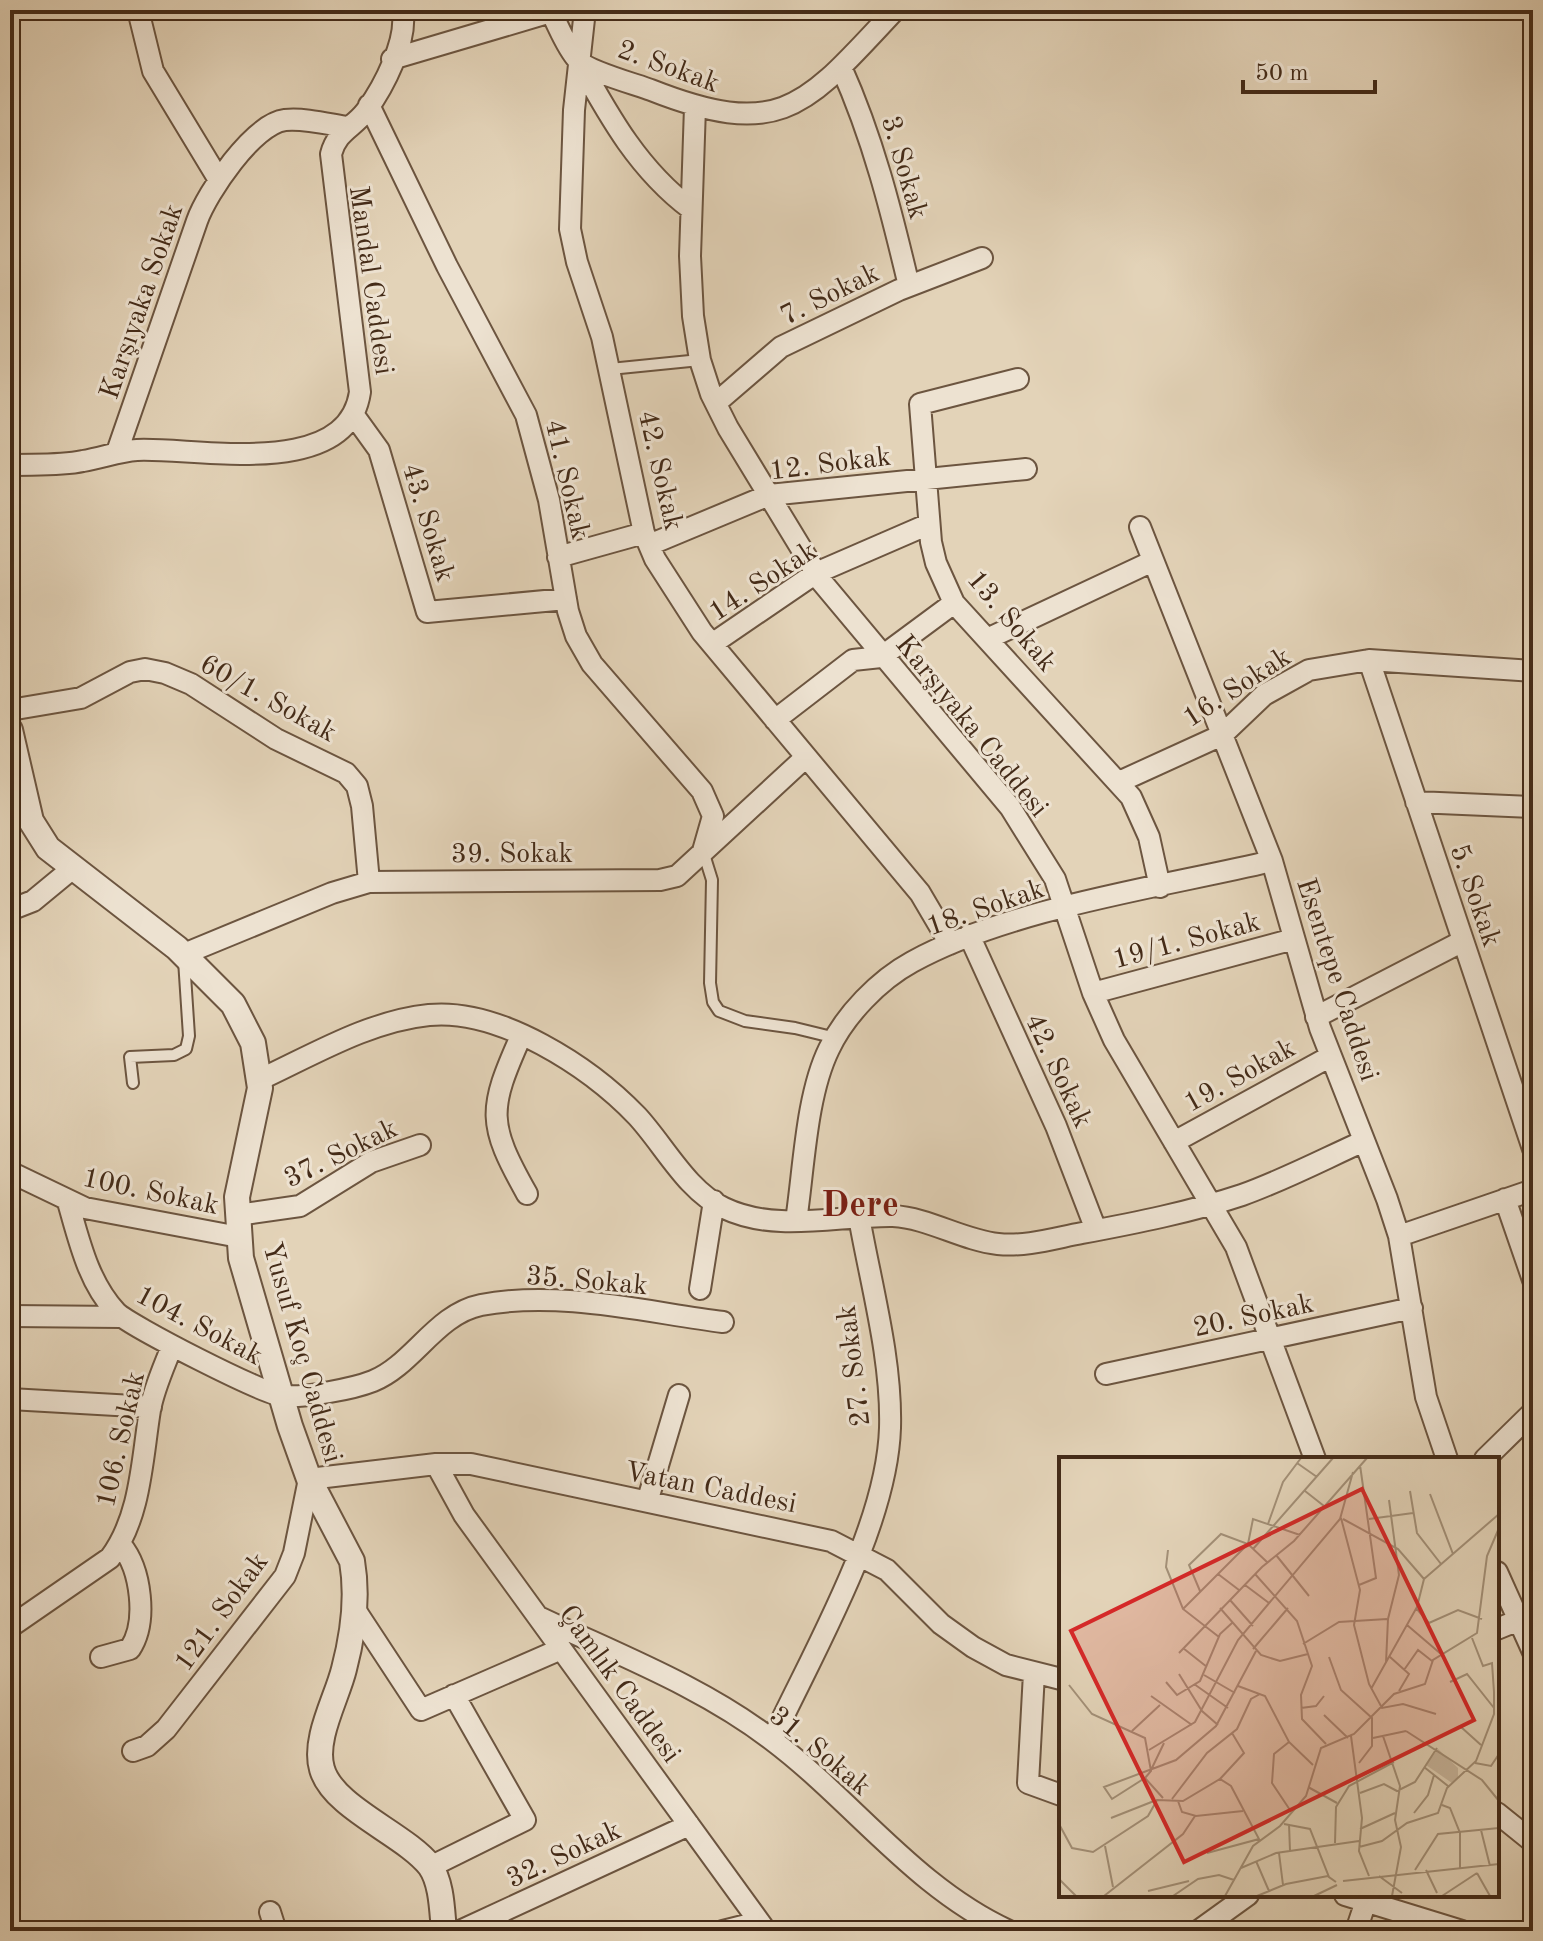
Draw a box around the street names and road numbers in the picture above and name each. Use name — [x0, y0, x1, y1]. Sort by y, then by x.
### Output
street label: 2. Sokak — [613, 37, 723, 99]
street label: 3. Sokak — [875, 113, 931, 223]
street label: Mandal Caddesi — [343, 184, 397, 377]
street label: Karşıyaka Sokak — [96, 201, 189, 403]
street label: 7. Sokak — [776, 260, 884, 332]
street label: 42. Sokak — [632, 408, 686, 533]
street label: 41. Sokak — [539, 417, 593, 542]
street label: 12. Sokak — [768, 444, 893, 486]
street label: 43. Sokak — [396, 460, 458, 585]
street label: 14. Sokak — [705, 537, 823, 628]
street label: 13. Sokak — [961, 566, 1061, 678]
street label: Karşıyaka Caddesi — [889, 631, 1052, 823]
street label: 16. Sokak — [1179, 643, 1297, 734]
street label: 60/1. Sokak — [195, 651, 340, 749]
street label: 39. Sokak — [451, 841, 573, 869]
street label: 5. Sokak — [1444, 841, 1505, 951]
street label: Esentepe Caddesi — [1290, 875, 1382, 1085]
street label: 18. Sokak — [924, 876, 1048, 942]
street label: 19/1. Sokak — [1110, 909, 1263, 975]
street label: 42. Sokak — [1019, 1010, 1096, 1133]
street label: 19. Sokak — [1180, 1035, 1301, 1119]
street label: 37. Sokak — [280, 1115, 402, 1194]
street label: 100. Sokak — [80, 1165, 221, 1221]
street label: Yusuf Koç Caddesi — [256, 1239, 346, 1466]
street label: 35. Sokak — [525, 1263, 649, 1301]
street label: 104. Sokak — [131, 1282, 266, 1372]
street label: 20. Sokak — [1191, 1291, 1316, 1343]
street label: 27. Sokak — [834, 1303, 876, 1428]
street label: 106. Sokak — [93, 1369, 151, 1510]
street label: Vatan Caddesi — [622, 1459, 799, 1519]
street label: 121. Sokak — [170, 1548, 274, 1677]
street label: Çamlık Caddesi — [552, 1601, 685, 1769]
street label: 31. Sokak — [763, 1702, 875, 1802]
street label: 32. Sokak — [503, 1817, 626, 1894]

